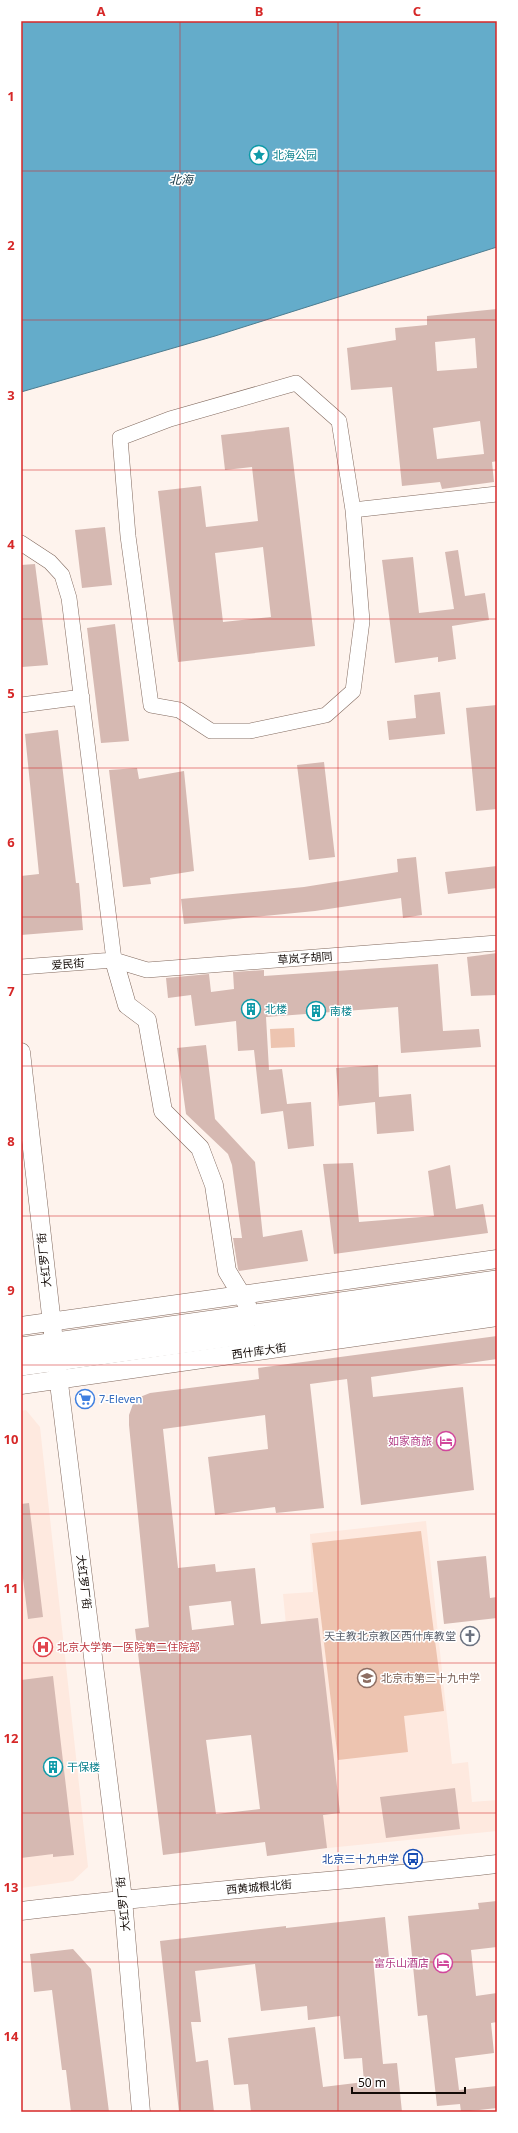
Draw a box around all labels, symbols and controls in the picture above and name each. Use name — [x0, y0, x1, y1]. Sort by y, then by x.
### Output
text: A — [97, 2, 106, 20]
text: B — [255, 2, 263, 20]
text: C — [413, 2, 421, 20]
text: 1 — [7, 87, 15, 105]
place icon: 北海公园 — [248, 144, 270, 166]
place label: 北海公园 — [273, 147, 317, 162]
water label: 北海 — [169, 171, 195, 188]
text: 2 — [7, 236, 15, 254]
text: 3 — [7, 386, 15, 404]
text: 4 — [7, 535, 15, 553]
text: 5 — [7, 684, 15, 702]
text: 6 — [7, 833, 15, 851]
street label: 草岚子胡同 — [277, 948, 333, 967]
street label: 爱民街 — [51, 955, 85, 972]
text: 7 — [7, 982, 15, 1000]
building icon: 北楼 — [240, 998, 262, 1020]
building icon: 南楼 — [305, 1000, 327, 1022]
place label: 北楼 — [265, 1001, 287, 1016]
place label: 南楼 — [330, 1003, 352, 1018]
text: 8 — [7, 1132, 15, 1150]
street label: 大红罗厂街 — [33, 1232, 54, 1288]
text: 9 — [7, 1281, 15, 1299]
street label: 西什库大街 — [231, 1339, 287, 1362]
supermarket icon: 7-Eleven — [74, 1388, 96, 1410]
place label: 7-Eleven — [99, 1391, 142, 1406]
text: 10 — [4, 1430, 18, 1448]
hotel icon: 如家商旅 — [435, 1430, 457, 1452]
place label: 如家商旅 — [388, 1433, 432, 1448]
street label: 大红罗厂街 — [74, 1554, 95, 1610]
text: 11 — [4, 1579, 18, 1597]
church icon: 天主教北京教区西什库教堂 — [459, 1625, 481, 1647]
place label: 天主教北京教区西什库教堂 — [324, 1628, 456, 1643]
hospital icon: 北京大学第一医院第二住院部 — [32, 1636, 54, 1658]
place label: 北京大学第一医院第二住院部 — [57, 1639, 200, 1654]
school or university icon: 北京市第三十九中学 — [356, 1667, 378, 1689]
place label: 北京市第三十九中学 — [381, 1670, 480, 1685]
text: 12 — [4, 1729, 18, 1747]
building icon: 干保楼 — [42, 1756, 64, 1778]
place label: 干保楼 — [67, 1759, 100, 1774]
bus stop icon: 北京三十九中学 — [402, 1848, 424, 1870]
place label: 北京三十九中学 — [322, 1851, 399, 1866]
street label: 大红罗厂街 — [112, 1876, 133, 1932]
street label: 西黄城根北街 — [225, 1876, 292, 1897]
text: 13 — [4, 1878, 18, 1896]
hotel icon: 富乐山酒店 — [432, 1952, 454, 1974]
place label: 富乐山酒店 — [374, 1955, 429, 1970]
text: 14 — [4, 2027, 19, 2045]
scale bar — [352, 2069, 465, 2095]
text: 50 m — [358, 2074, 386, 2091]

